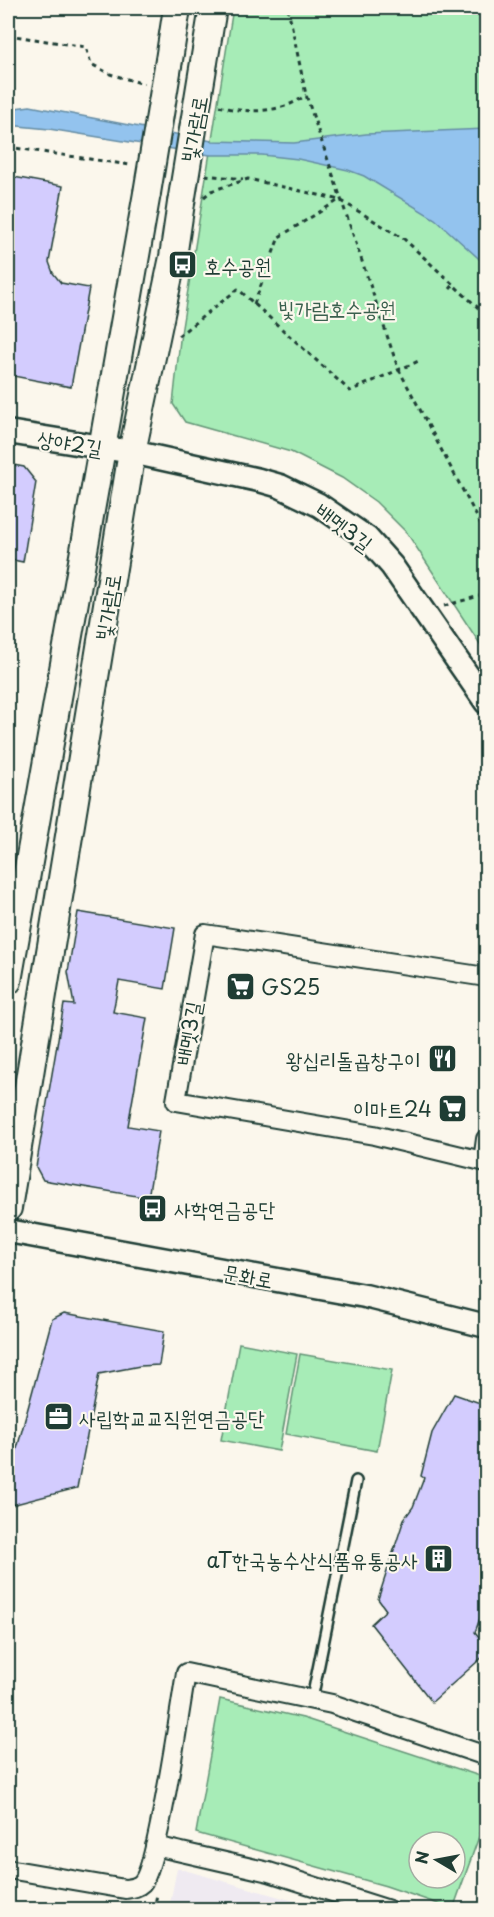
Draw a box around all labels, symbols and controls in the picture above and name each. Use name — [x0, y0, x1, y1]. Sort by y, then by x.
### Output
street label: 빛가람로 — [171, 93, 215, 165]
bus stop icon: 호수공원 — [167, 249, 199, 281]
place label: 호수공원 — [204, 249, 272, 281]
park label: 빛가람호수공원 — [278, 292, 396, 324]
street label: 상야2길 — [35, 421, 105, 463]
street label: 배멧3길 — [310, 494, 380, 558]
street label: 빛가람로 — [86, 571, 128, 643]
supermarket icon: GS25 — [224, 970, 256, 1002]
place label: GS25 — [261, 970, 320, 1002]
street label: 배멧3길 — [166, 998, 208, 1068]
place label: 왕십리돌곱창구이 — [286, 1043, 421, 1075]
restaurant icon: 왕십리돌곱창구이 — [426, 1043, 458, 1075]
place label: 이마트24 — [353, 1092, 432, 1124]
supermarket icon: 이마트24 — [437, 1092, 469, 1124]
bus stop icon: 사학연금공단 — [137, 1192, 169, 1224]
place label: 사학연금공단 — [174, 1192, 275, 1224]
street label: 문화로 — [220, 1255, 276, 1295]
office icon: 사립학교교직원연금공단 — [42, 1401, 74, 1433]
place label: 사립학교교직원연금공단 — [79, 1401, 265, 1433]
place label: aT한국농수산식품유통공사 — [206, 1543, 418, 1575]
building icon: aT한국농수산식품유통공사 — [423, 1543, 455, 1575]
north arrow — [407, 1830, 467, 1890]
text: N — [408, 1849, 434, 1866]

